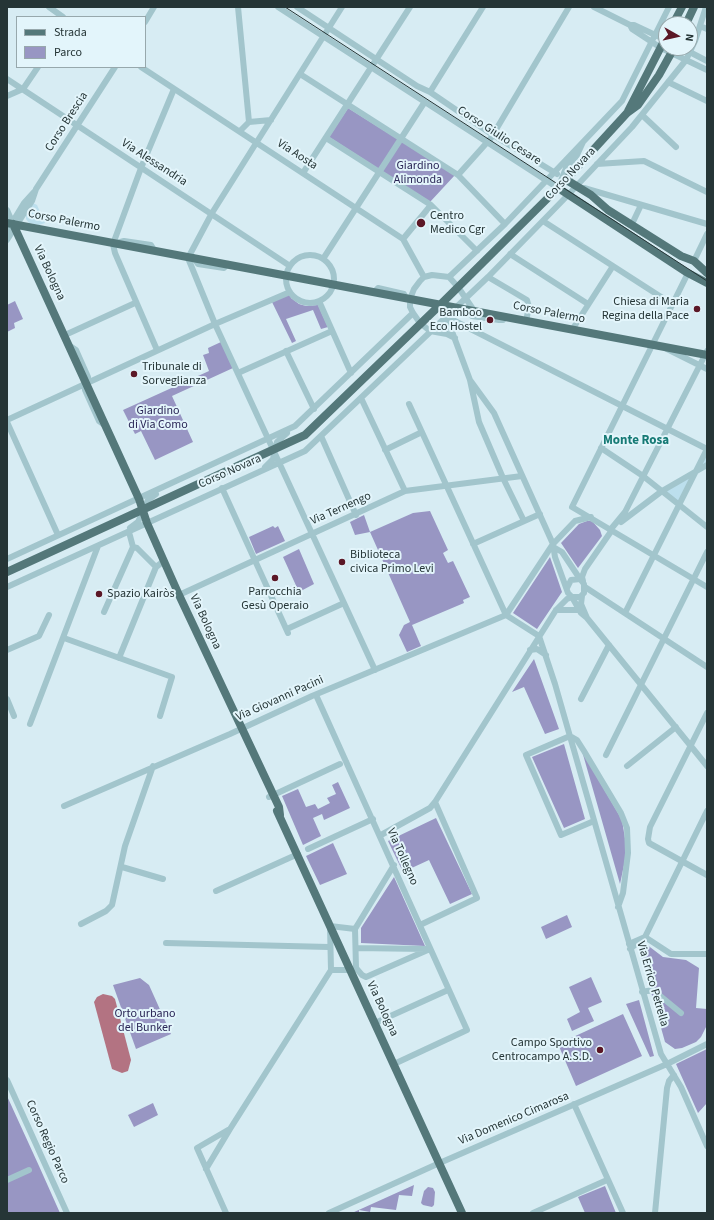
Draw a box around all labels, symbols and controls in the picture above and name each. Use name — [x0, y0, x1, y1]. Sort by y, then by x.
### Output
legend — [16, 16, 146, 68]
north arrow — [658, 16, 698, 56]
text: Strada — [54, 24, 87, 41]
text: N — [681, 33, 697, 42]
text: Parco — [54, 44, 82, 61]
street label: Corso Brescia — [42, 90, 92, 154]
street label: Corso Giulio Cesare — [454, 104, 544, 168]
street label: Via Alessandria — [118, 136, 190, 190]
street label: Via Aosta — [274, 137, 320, 173]
street label: Corso Novara — [543, 145, 599, 203]
park label: Giardino Alimonda — [394, 159, 442, 187]
street label: Corso Palermo — [27, 207, 101, 235]
place label: Centro Medico Cgr — [430, 209, 485, 237]
marker: Centro Medico Cgr — [415, 217, 427, 229]
street label: Via Bologna — [30, 243, 68, 303]
place label: Chiesa di Maria Regina della Pace — [602, 295, 689, 323]
street label: Corso Palermo — [512, 299, 586, 327]
marker: Chiesa di Maria Regina della Pace — [692, 304, 702, 314]
place label: Bamboo Eco Hostel — [430, 306, 482, 334]
marker: Bamboo Eco Hostel — [485, 315, 495, 325]
place label: Tribunale di Sorveglianza — [142, 360, 206, 388]
marker: Tribunale di Sorveglianza — [129, 369, 139, 379]
park label: Giardino di Via Como — [128, 404, 188, 432]
district label: Monte Rosa — [603, 433, 669, 449]
street label: Corso Novara — [196, 452, 264, 492]
street label: Via Ternengo — [308, 489, 374, 529]
place label: Biblioteca civica Primo Levi — [350, 548, 434, 576]
marker: Biblioteca civica Primo Levi — [337, 557, 347, 567]
marker: Parrocchia Gesù Operaio — [270, 573, 280, 583]
place label: Parrocchia Gesù Operaio — [241, 585, 309, 613]
place label: Spazio Kairòs — [107, 587, 174, 601]
marker: Spazio Kairòs — [94, 589, 104, 599]
street label: Via Bologna — [186, 592, 224, 652]
street label: Via Giovanni Pacini — [234, 673, 326, 725]
street label: Via Tollegno — [383, 826, 421, 888]
street label: Via Errico Petrella — [633, 940, 671, 1028]
street label: Via Bologna — [363, 979, 401, 1039]
park label: Orto urbano del Bunker — [114, 1007, 176, 1035]
place label: Campo Sportivo Centrocampo A.S.D. — [492, 1036, 592, 1064]
marker: Campo Sportivo Centrocampo A.S.D. — [595, 1045, 605, 1055]
street label: Via Domenico Cimarosa — [457, 1089, 571, 1149]
street label: Corso Regio Parco — [22, 1098, 72, 1186]

